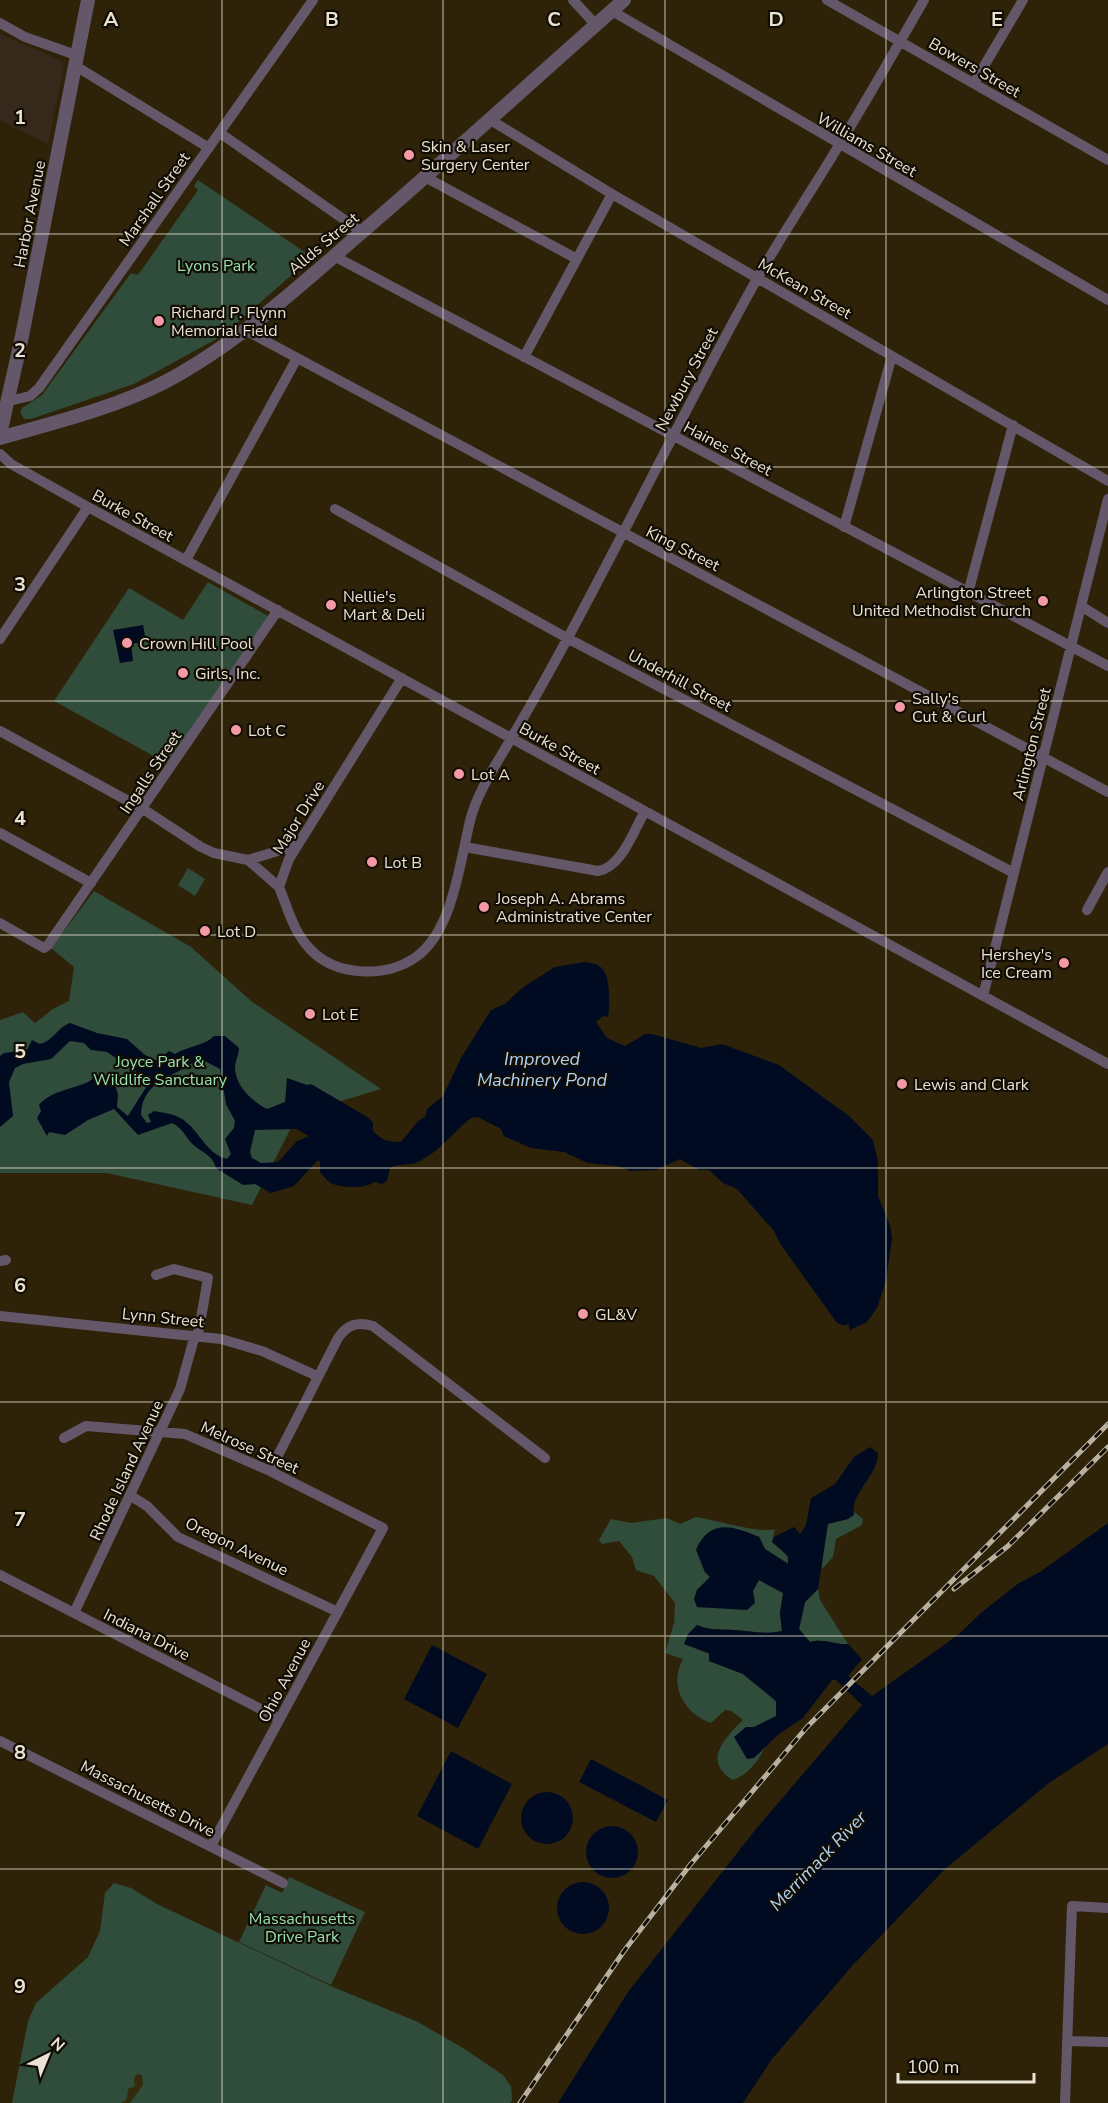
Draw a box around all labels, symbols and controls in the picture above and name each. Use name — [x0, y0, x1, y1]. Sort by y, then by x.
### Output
text: A — [104, 6, 119, 33]
text: B — [325, 6, 339, 33]
text: C — [547, 6, 561, 33]
text: D — [768, 6, 784, 33]
text: E — [991, 6, 1003, 33]
street label: Bowers Street — [925, 33, 1025, 103]
text: 1 — [14, 104, 26, 131]
street label: Williams Street — [812, 107, 921, 183]
place label: Skin & Laser Surgery Center — [421, 136, 530, 176]
street label: Marshall Street — [114, 148, 196, 251]
marker: Skin & Laser Surgery Center — [402, 148, 416, 162]
street label: Harbor Avenue — [9, 159, 51, 270]
street label: Allds Street — [284, 207, 364, 280]
street label: McKean Street — [754, 253, 856, 325]
park label: Lyons Park — [177, 255, 256, 277]
place label: Richard P. Flynn Memorial Field — [171, 302, 286, 342]
marker: Richard P. Flynn Memorial Field — [152, 314, 166, 328]
street label: Newbury Street — [650, 324, 724, 435]
text: 2 — [14, 337, 26, 364]
street label: Haines Street — [679, 416, 776, 482]
street label: Burke Street — [88, 485, 177, 547]
street label: King Street — [642, 521, 724, 577]
text: 3 — [14, 571, 26, 598]
place label: Arlington Street United Methodist Church — [852, 582, 1031, 622]
place label: Nellie's Mart & Deli — [343, 586, 425, 626]
marker: Arlington Street United Methodist Church — [1036, 594, 1050, 608]
marker: Nellie's Mart & Deli — [324, 598, 338, 612]
place label: Crown Hill Pool — [139, 633, 253, 655]
marker: Crown Hill Pool — [120, 636, 134, 650]
street label: Underhill Street — [624, 644, 736, 718]
place label: Girls, Inc. — [195, 663, 261, 685]
marker: Girls, Inc. — [176, 666, 190, 680]
street label: Arlington Street — [1007, 685, 1057, 803]
place label: Sally's Cut & Curl — [912, 688, 987, 728]
marker: Sally's Cut & Curl — [893, 700, 907, 714]
street label: Burke Street — [515, 718, 604, 780]
place label: Lot C — [248, 720, 286, 742]
marker: Lot C — [229, 723, 243, 737]
street label: Ingalls Street — [115, 726, 187, 818]
place label: Lot A — [471, 764, 510, 786]
marker: Lot A — [452, 767, 466, 781]
street label: Major Drive — [268, 777, 330, 858]
text: 4 — [14, 805, 26, 832]
place label: Lot B — [384, 852, 422, 874]
marker: Lot B — [365, 855, 379, 869]
place label: Joseph A. Abrams Administrative Center — [495, 888, 652, 928]
marker: Joseph A. Abrams Administrative Center — [477, 900, 491, 914]
place label: Lot D — [217, 921, 256, 943]
marker: Lot D — [198, 924, 212, 938]
place label: Hershey's Ice Cream — [981, 944, 1052, 984]
marker: Hershey's Ice Cream — [1057, 956, 1071, 970]
place label: Lot E — [322, 1004, 358, 1026]
marker: Lot E — [303, 1007, 317, 1021]
text: 5 — [14, 1038, 26, 1065]
water label: Improved Machinery Pond — [477, 1047, 608, 1092]
park label: Joyce Park & Wildlife Sanctuary — [93, 1051, 228, 1091]
place label: Lewis and Clark — [914, 1074, 1030, 1096]
marker: Lewis and Clark — [895, 1077, 909, 1091]
text: 6 — [14, 1272, 26, 1299]
street label: Lynn Street — [121, 1303, 205, 1333]
place label: GL&V — [595, 1304, 638, 1326]
marker: GL&V — [576, 1307, 590, 1321]
street label: Rhode Island Avenue — [85, 1397, 169, 1544]
street label: Melrose Street — [197, 1416, 303, 1480]
text: 7 — [14, 1506, 26, 1533]
street label: Oregon Avenue — [181, 1512, 292, 1581]
street label: Indiana Drive — [100, 1604, 194, 1666]
street label: Ohio Avenue — [253, 1634, 316, 1726]
text: 8 — [14, 1739, 26, 1766]
street label: Massachusetts Drive — [76, 1755, 219, 1842]
water label: Merrimack River — [764, 1805, 872, 1916]
park label: Massachusetts Drive Park — [249, 1908, 355, 1948]
text: 9 — [14, 1973, 26, 2000]
north arrow — [18, 2025, 78, 2085]
text: N — [46, 2033, 69, 2057]
scale bar — [898, 2046, 1034, 2084]
text: 100 m — [907, 2055, 959, 2079]

